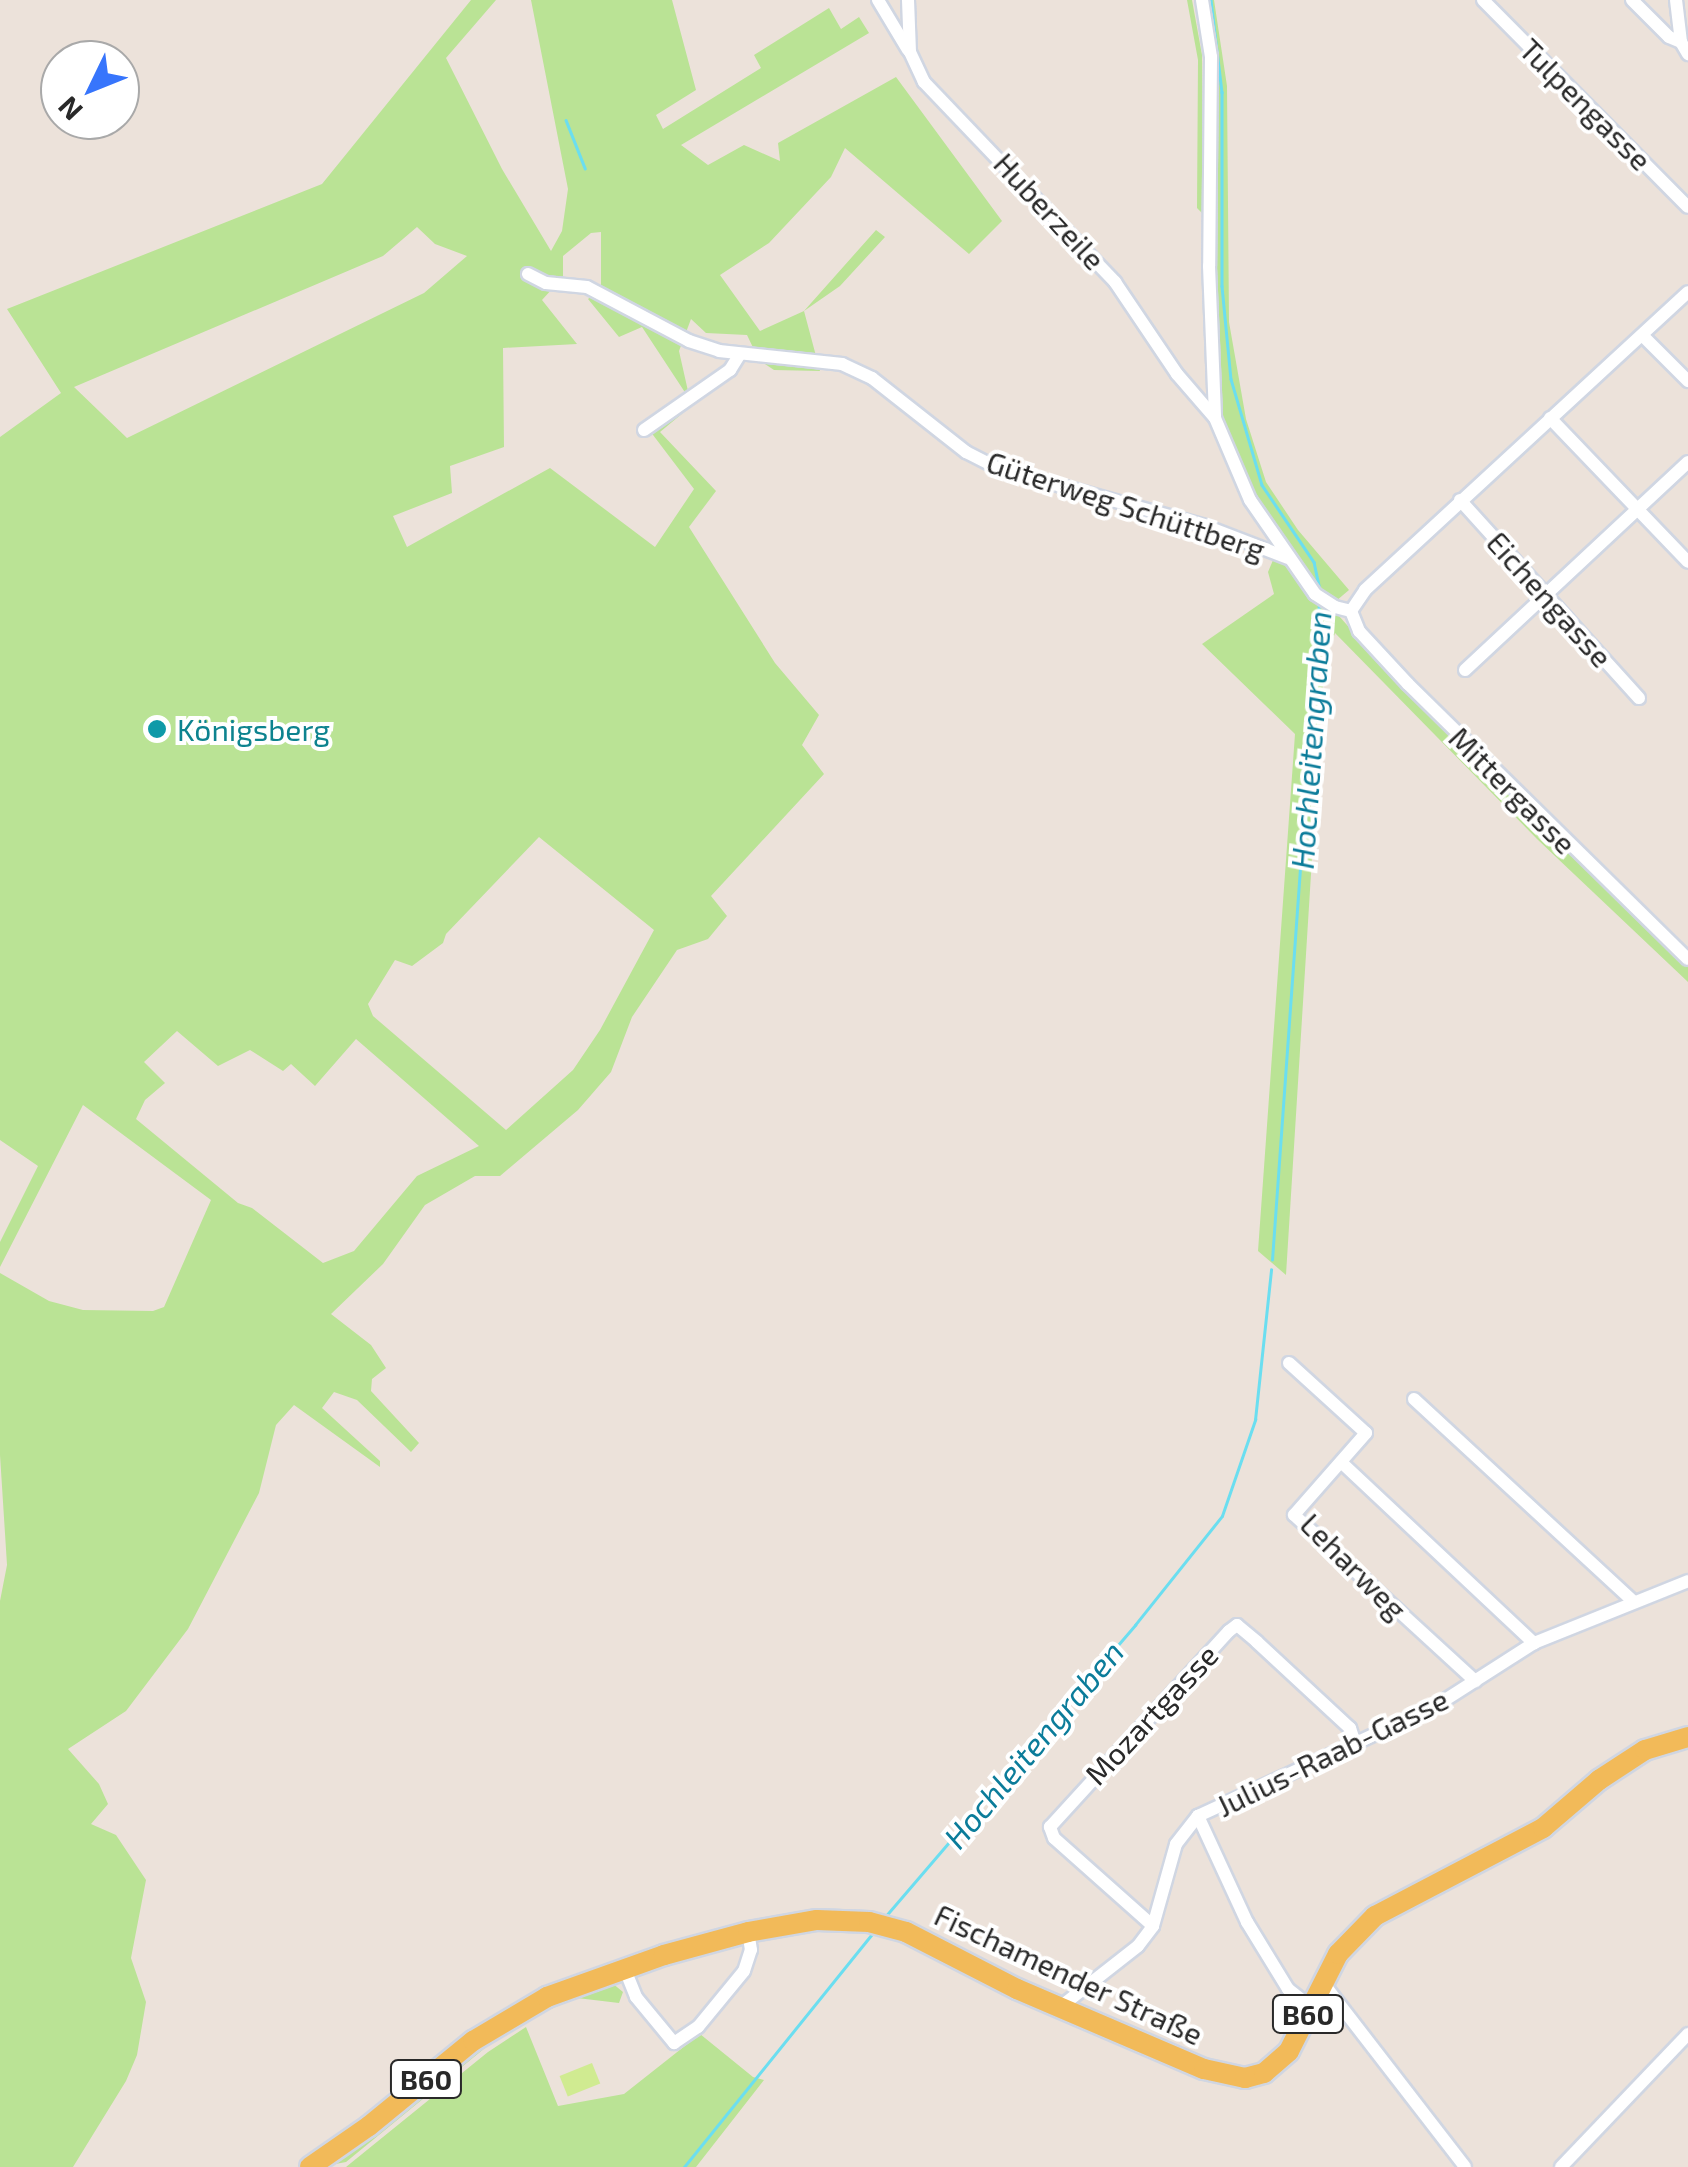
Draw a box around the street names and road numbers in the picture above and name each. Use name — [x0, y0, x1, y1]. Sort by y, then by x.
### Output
street label: Tulpengasse — [1513, 31, 1659, 177]
street label: Huberzeile — [987, 145, 1113, 277]
street label: Güterweg Schüttberg — [982, 443, 1270, 567]
street label: Eichengasse — [1480, 524, 1620, 674]
street label: Mittergasse — [1442, 719, 1584, 861]
street label: Leharweg — [1294, 1506, 1414, 1626]
street label: Mozartgasse — [1077, 1637, 1225, 1791]
street label: Julius-Raab-Gasse — [1210, 1680, 1454, 1824]
street label: Fischamender Straße — [929, 1896, 1209, 2052]
road number: B60 — [1270, 1991, 1346, 2037]
road number: B60 — [388, 2056, 464, 2102]

